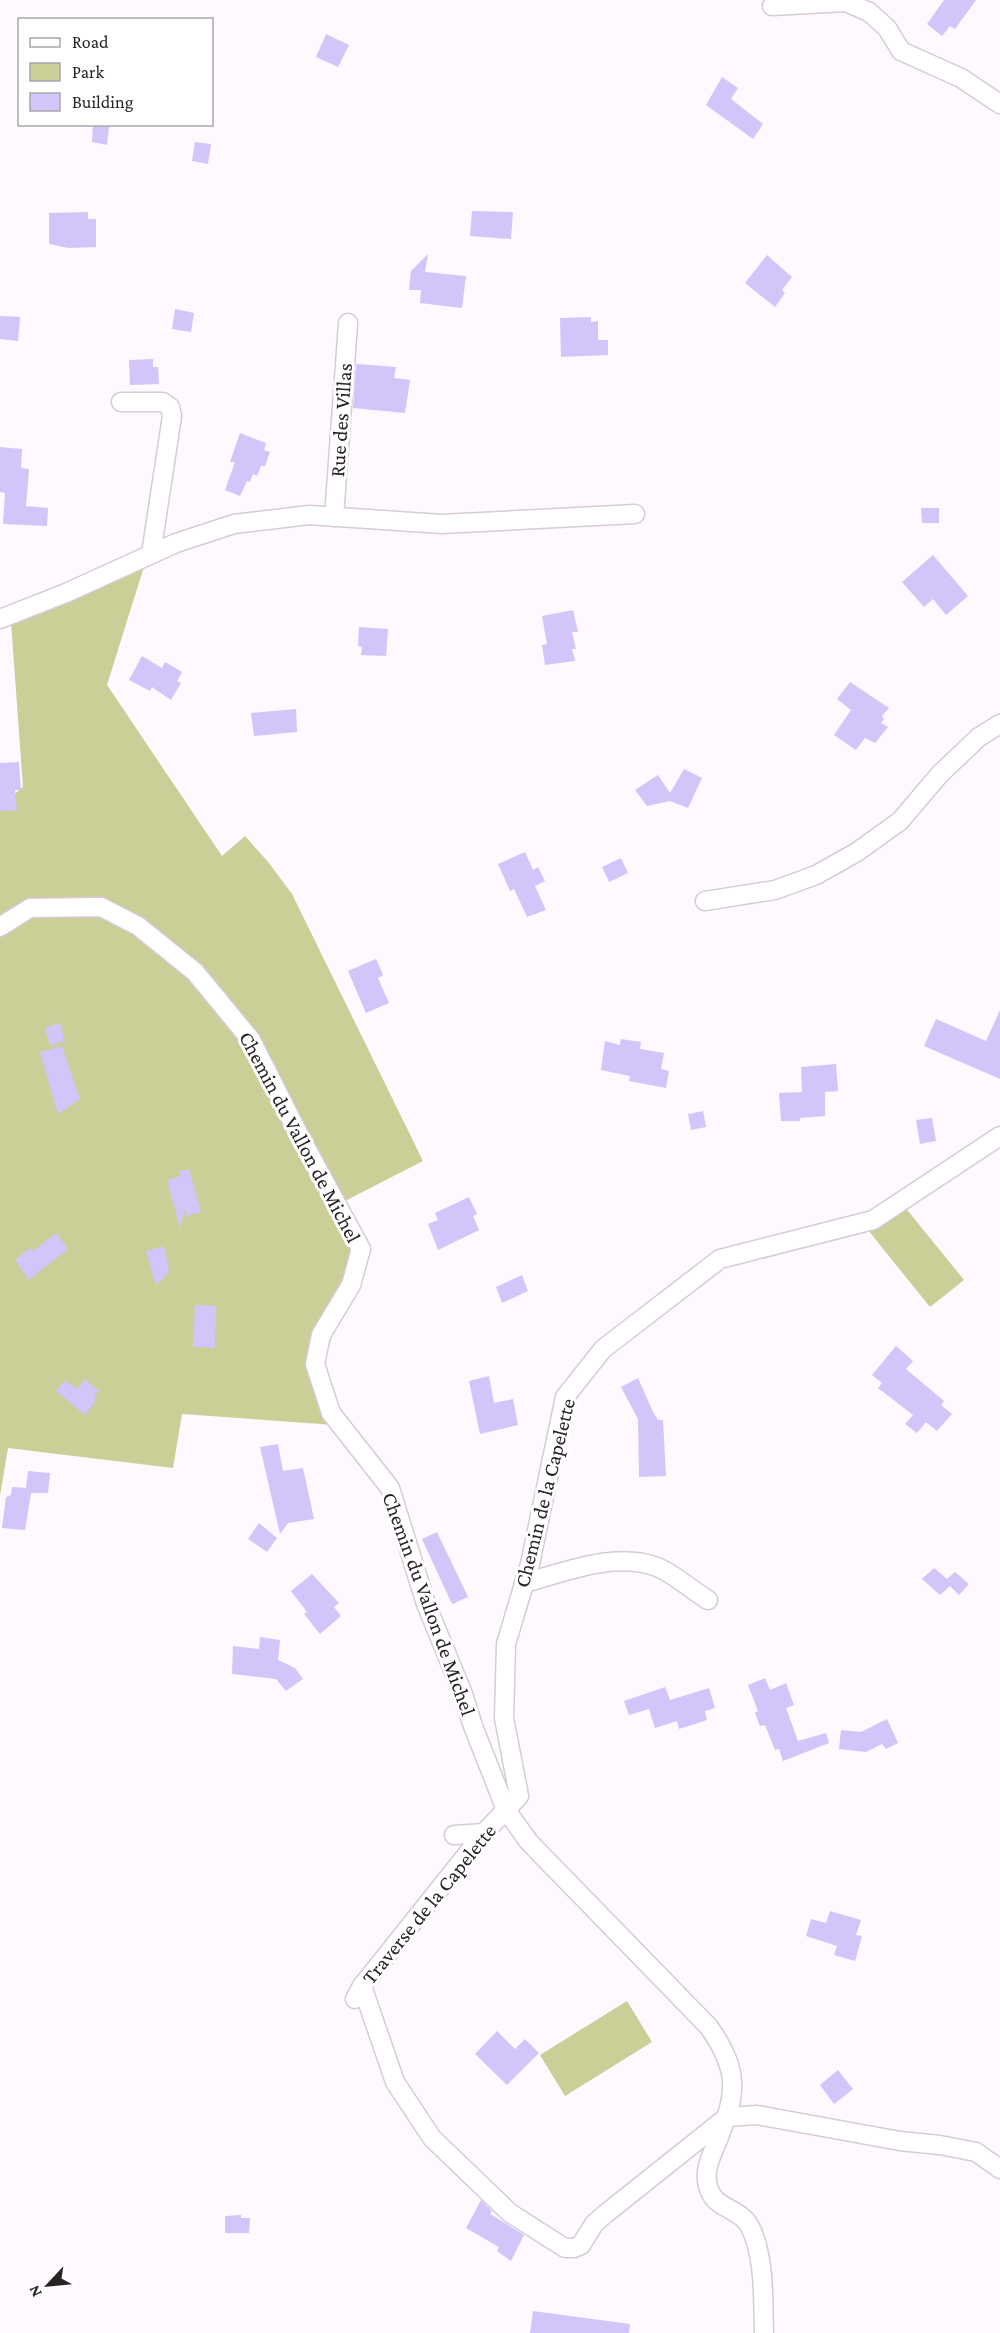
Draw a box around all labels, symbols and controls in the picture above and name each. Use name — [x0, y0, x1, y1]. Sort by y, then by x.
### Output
legend — [18, 18, 213, 126]
text: Road — [72, 32, 109, 52]
text: Park — [72, 62, 104, 82]
text: Building — [72, 92, 134, 112]
street label: Rue des Villas — [325, 362, 357, 478]
street label: Chemin du Vallon de Michel — [234, 1027, 366, 1247]
street label: Chemin de la Capelette — [510, 1396, 580, 1590]
street label: Chemin du Vallon de Michel — [377, 1489, 481, 1719]
street label: Traverse de la Capelette — [357, 1819, 501, 1989]
north arrow — [18, 2255, 78, 2315]
text: N — [25, 2283, 45, 2300]

